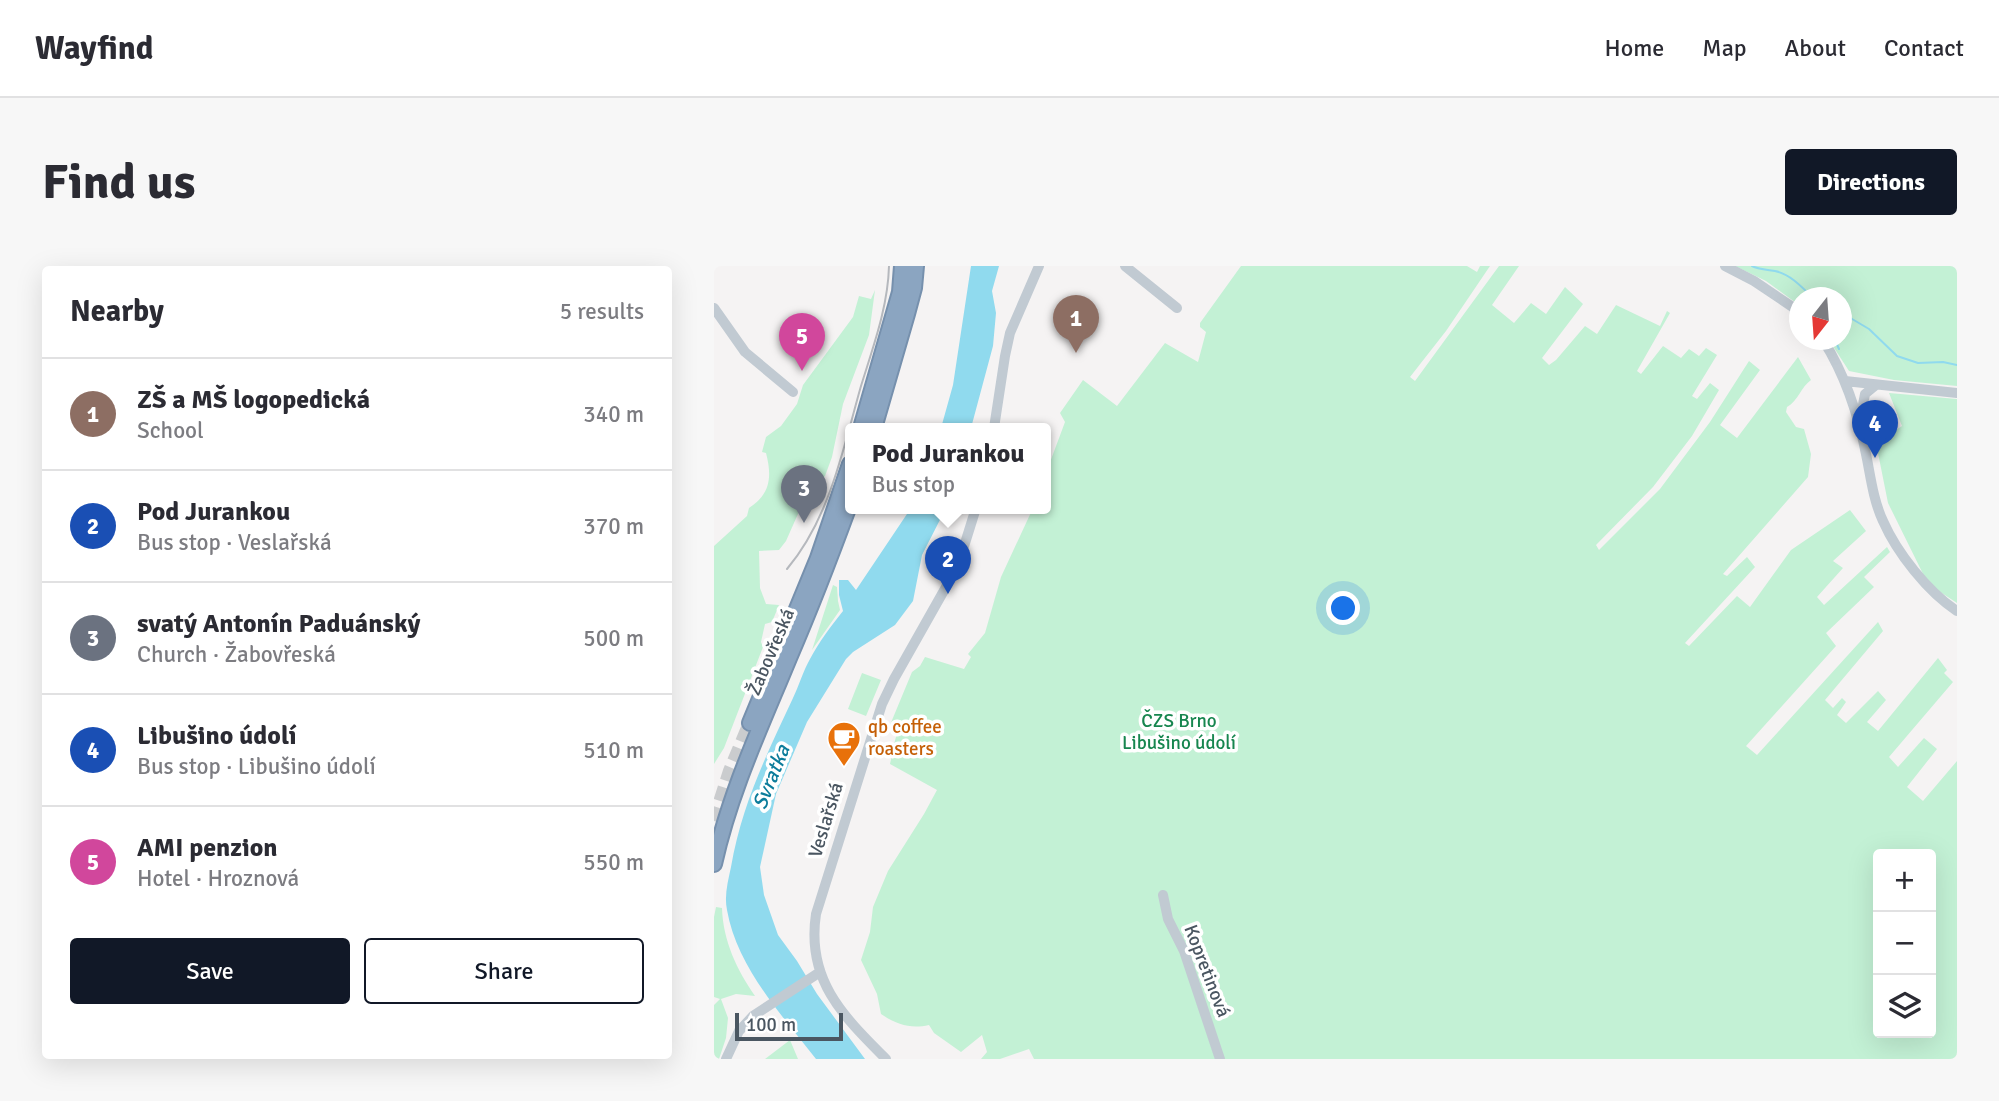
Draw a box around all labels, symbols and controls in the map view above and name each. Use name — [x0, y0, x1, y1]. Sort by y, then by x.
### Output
text: Wayfind — [35, 28, 154, 69]
text: Home — [1604, 33, 1664, 63]
text: Map — [1702, 33, 1747, 63]
text: About — [1785, 33, 1846, 63]
text: Contact — [1884, 33, 1964, 63]
button: Directions — [1785, 149, 1957, 215]
text: Find us — [42, 152, 195, 212]
north arrow — [1789, 287, 1852, 350]
text: Nearby — [70, 293, 164, 330]
pin: 1 — [1053, 295, 1099, 353]
text: 5 results — [560, 297, 644, 326]
pin: 5 — [779, 313, 825, 371]
text: ZŠ a MŠ logopedická — [137, 384, 370, 416]
text: 1 — [87, 400, 99, 429]
text: 340 m — [583, 400, 644, 429]
pin: 4 — [1852, 400, 1898, 458]
text: School — [137, 416, 204, 445]
popup — [845, 423, 1051, 514]
text: Pod Jurankou — [871, 438, 1025, 470]
pin: 3 — [781, 465, 827, 523]
text: Bus stop — [871, 470, 955, 499]
text: Pod Jurankou — [137, 496, 290, 528]
text: 2 — [87, 512, 99, 541]
text: 370 m — [583, 512, 644, 541]
text: Bus stop · Veslařská — [137, 528, 332, 557]
pin: 2 — [925, 536, 971, 594]
your location — [1326, 591, 1360, 625]
street label: Žabovřeská — [742, 605, 800, 699]
text: svatý Antonín Paduánský — [137, 608, 420, 640]
text: 3 — [87, 624, 99, 653]
text: 500 m — [583, 624, 644, 653]
text: Church · Žabovřeská — [137, 640, 336, 669]
park label: ČZS Brno Libušino údolí — [1122, 708, 1237, 755]
place label: qb coffee roasters — [868, 715, 942, 761]
cafe icon: qb coffee roasters — [825, 719, 863, 768]
text: Libušino údolí — [137, 720, 296, 752]
text: 4 — [87, 736, 99, 765]
text: 510 m — [583, 736, 644, 765]
water label: Svratka — [746, 740, 796, 813]
text: Bus stop · Libušino údolí — [137, 752, 376, 781]
street label: Veslařská — [803, 779, 849, 861]
text: AMI penzion — [137, 832, 278, 864]
text: 5 — [87, 848, 99, 877]
text: 550 m — [583, 848, 644, 877]
map controls — [1873, 849, 1936, 1038]
button: + — [1873, 849, 1936, 912]
text: Hotel · Hroznová — [137, 864, 299, 893]
button: − — [1873, 912, 1936, 975]
street label: Kopretinová — [1178, 921, 1236, 1021]
button: Save — [70, 938, 350, 1004]
button: Share — [364, 938, 644, 1004]
button: layers — [1873, 975, 1936, 1038]
scale bar — [735, 1010, 844, 1042]
text: 100 m — [746, 1013, 796, 1037]

